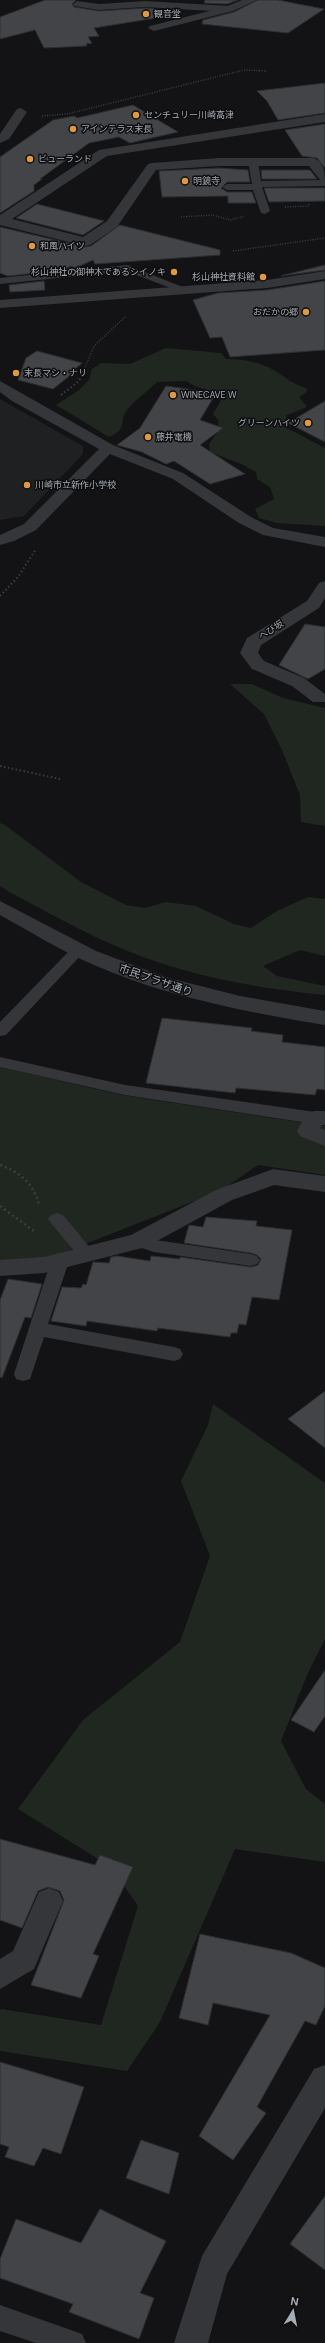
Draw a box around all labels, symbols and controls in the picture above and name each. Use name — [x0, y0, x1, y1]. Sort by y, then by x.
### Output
place label: 観音堂 — [154, 8, 181, 20]
marker: 観音堂 — [141, 9, 151, 19]
place label: センチュリー川崎高津 — [144, 109, 234, 121]
marker: センチュリー川崎高津 — [131, 110, 141, 120]
place label: アインテラス末長 — [81, 123, 152, 135]
marker: アインテラス末長 — [68, 124, 78, 134]
place label: ビューランド — [38, 153, 92, 165]
marker: ビューランド — [25, 154, 35, 164]
place label: 明鏡寺 — [193, 175, 220, 187]
marker: 明鏡寺 — [180, 176, 190, 186]
place label: 和風ハイツ — [40, 240, 85, 252]
marker: 和風ハイツ — [27, 241, 37, 251]
place label: 杉山神社の御神木であるシイノキ — [31, 266, 166, 278]
marker: 杉山神社の御神木であるシイノキ — [169, 267, 179, 277]
place label: 杉山神社資料館 — [192, 271, 255, 283]
marker: 杉山神社資料館 — [258, 272, 268, 282]
place label: おだかの郷 — [253, 306, 298, 318]
marker: おだかの郷 — [301, 307, 311, 317]
place label: 末長マシ・ナリ — [24, 367, 87, 379]
marker: 末長マシ・ナリ — [11, 368, 21, 378]
place label: WINECAVE W — [181, 389, 237, 401]
marker: WINECAVE W — [168, 390, 178, 400]
place label: グリーンハイツ — [238, 417, 300, 429]
marker: グリーンハイツ — [303, 418, 313, 428]
place label: 藤井電機 — [156, 431, 192, 443]
marker: 藤井電機 — [143, 432, 153, 442]
place label: 川崎市立新作小学校 — [35, 479, 116, 491]
marker: 川崎市立新作小学校 — [22, 480, 32, 490]
street label: へび坂 — [256, 618, 286, 642]
street label: 市民プラザ通り — [117, 961, 195, 999]
north arrow — [273, 2291, 313, 2331]
text: N — [290, 2294, 300, 2309]

